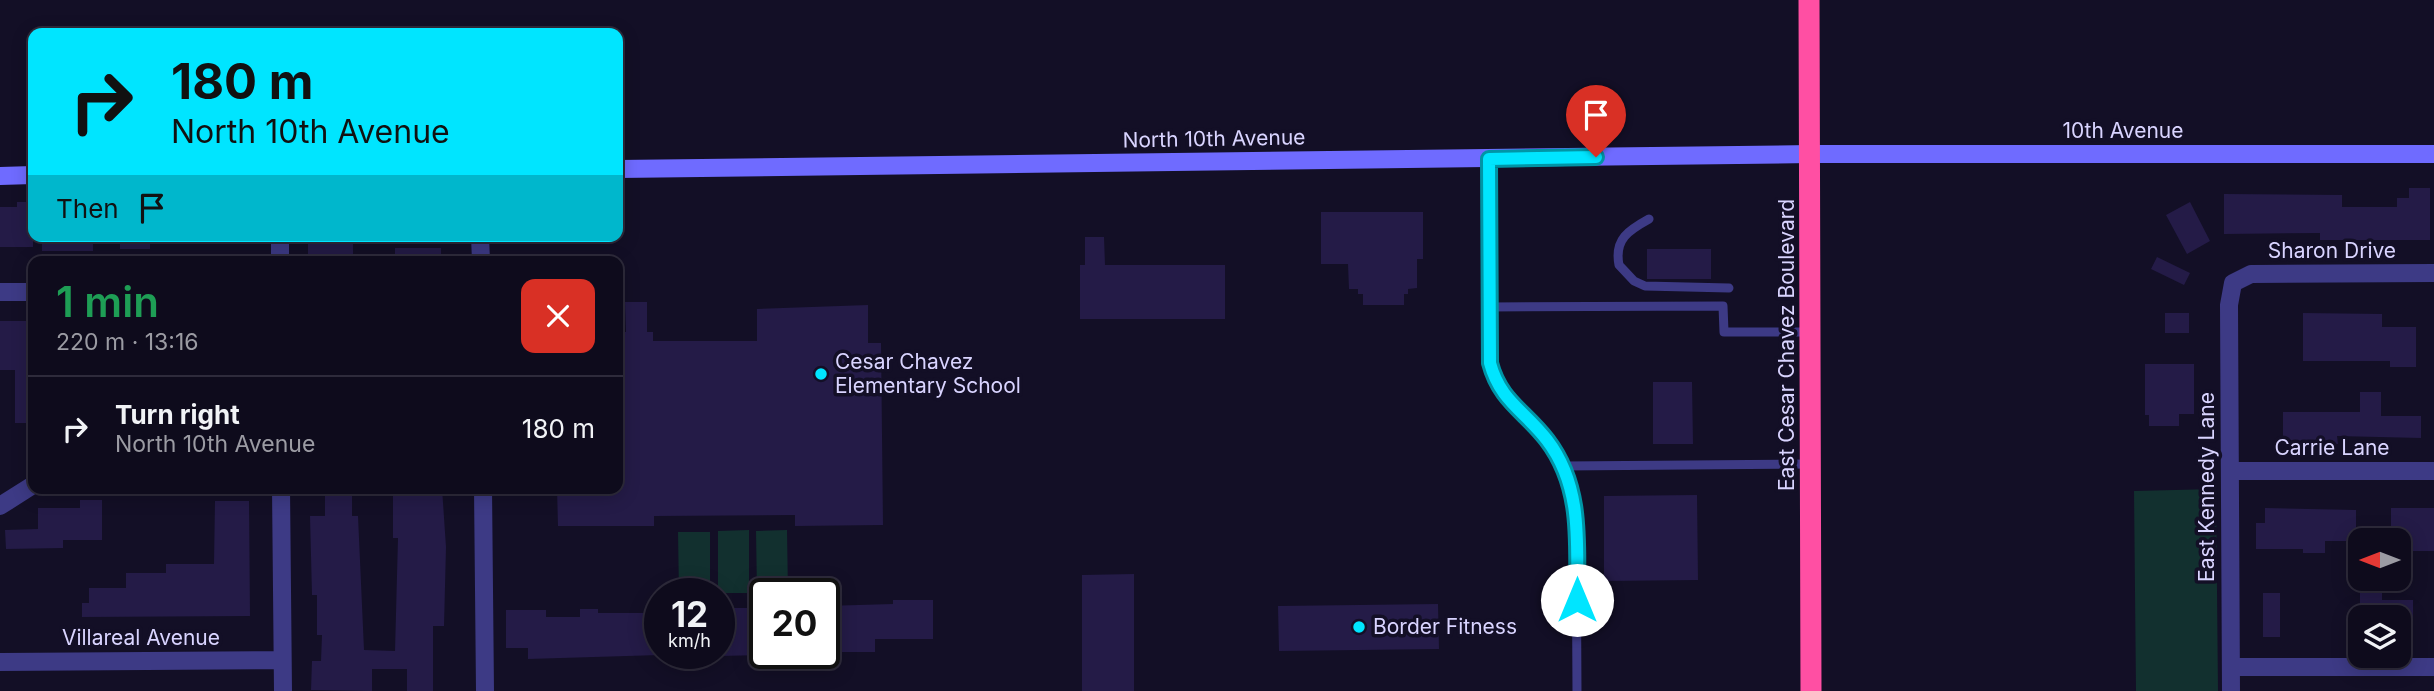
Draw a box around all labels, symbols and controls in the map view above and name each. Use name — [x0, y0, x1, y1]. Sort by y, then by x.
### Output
text: 180 m — [171, 52, 313, 111]
icon: right — [56, 56, 147, 147]
pin — [1566, 85, 1626, 157]
icon: arrive — [1577, 96, 1615, 134]
text: North 10th Avenue — [171, 112, 450, 151]
street label: 10th Avenue — [2062, 118, 2184, 143]
street label: North 10th Avenue — [1122, 124, 1306, 153]
icon: arrive — [133, 189, 171, 227]
text: Then — [56, 193, 119, 224]
street label: East Cesar Chavez Boulevard — [1774, 199, 1799, 491]
street label: Sharon Drive — [2268, 238, 2396, 263]
text: 1 min — [56, 276, 159, 327]
button: close — [521, 279, 595, 353]
text: 220 m · 13:16 — [56, 328, 199, 356]
place label: Cesar Chavez Elementary School — [835, 349, 1021, 398]
marker: Cesar Chavez Elementary School — [813, 366, 829, 382]
street label: East Kennedy Lane — [2194, 392, 2219, 582]
text: Turn right — [115, 399, 240, 430]
icon: right — [56, 410, 94, 448]
text: 180 m — [522, 413, 595, 444]
text: North 10th Avenue — [115, 430, 315, 458]
street label: Carrie Lane — [2274, 435, 2390, 460]
north arrow — [2348, 528, 2412, 592]
map controls — [2348, 528, 2411, 668]
position arrow — [1540, 563, 1614, 637]
speed limit sign: 20 — [749, 578, 840, 669]
text: 12 — [671, 593, 708, 635]
button: layers — [2348, 605, 2411, 668]
place label: Border Fitness — [1373, 614, 1517, 639]
marker: Border Fitness — [1351, 619, 1367, 635]
street label: Villareal Avenue — [62, 625, 220, 650]
text: km/h — [668, 630, 711, 651]

